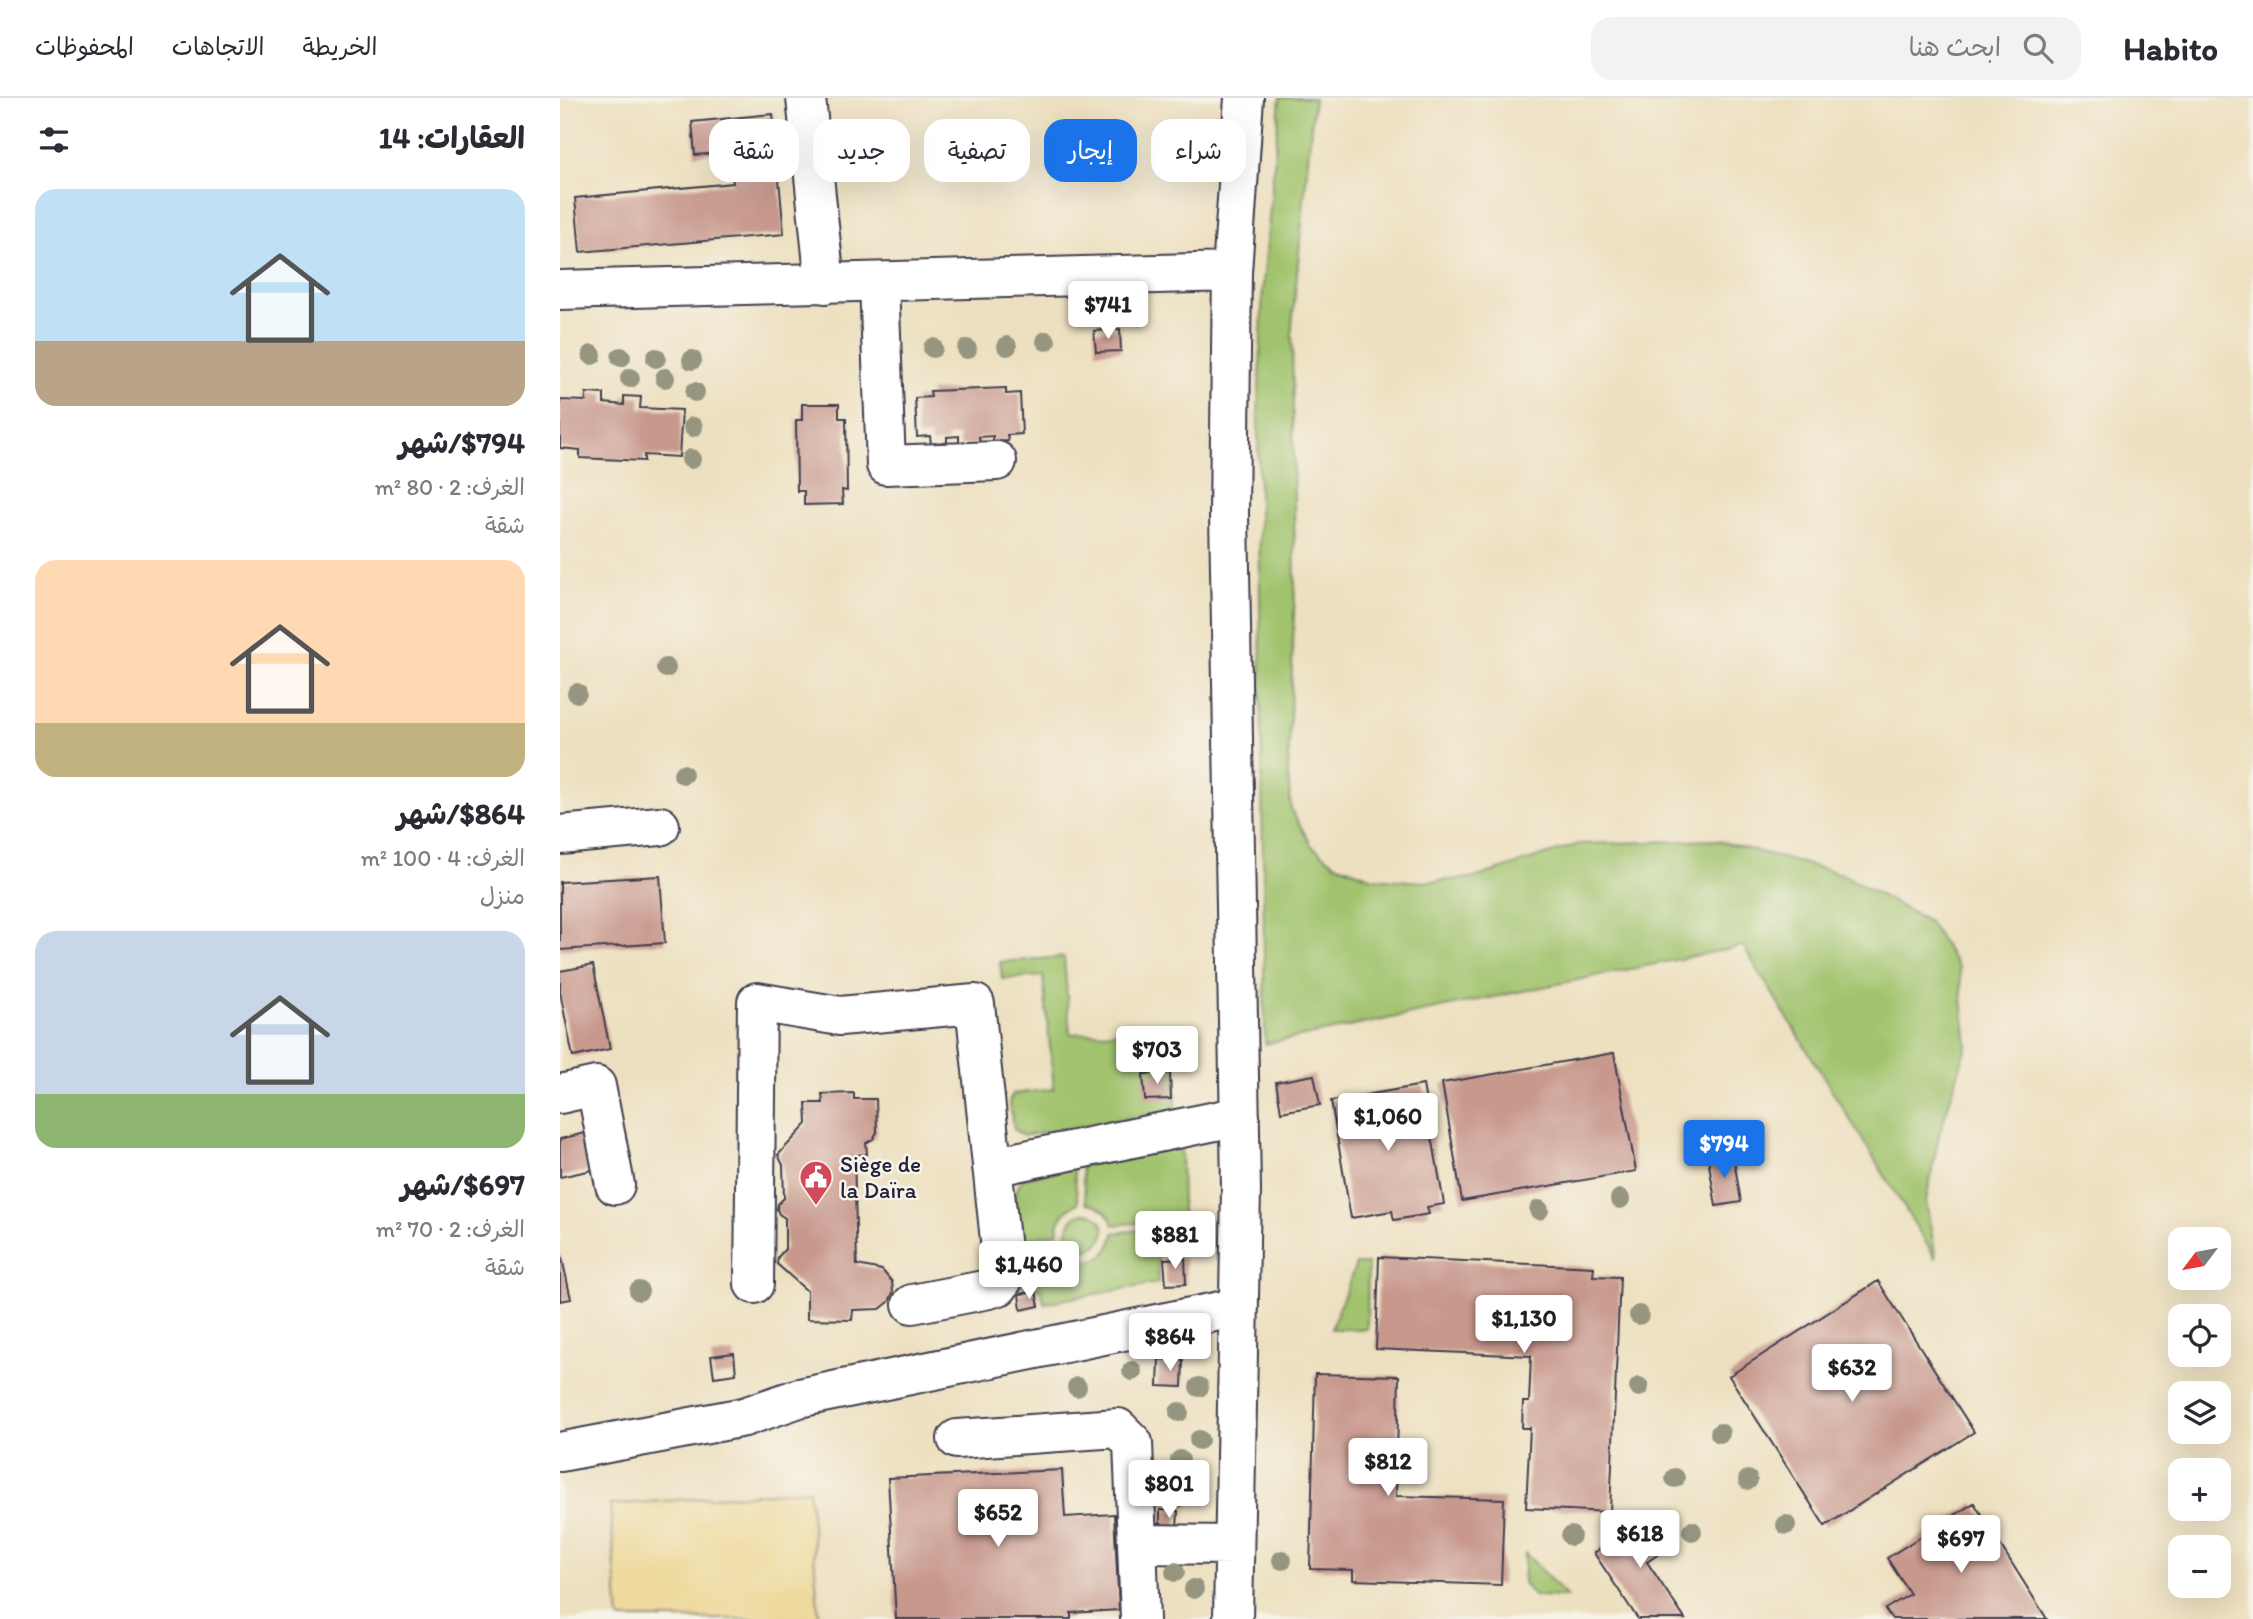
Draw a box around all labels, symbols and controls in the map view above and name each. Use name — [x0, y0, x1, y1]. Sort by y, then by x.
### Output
search box — [1591, 17, 2081, 80]
icon: search — [2019, 29, 2057, 67]
text: Habito — [2123, 29, 2218, 68]
text: ابحث هنا — [1908, 31, 2001, 63]
text: المحفوظات — [35, 32, 134, 61]
text: الاتجاهات — [172, 32, 265, 61]
text: الخريطة — [303, 32, 377, 61]
text: العقارات: 14 — [378, 119, 525, 156]
chip: شقة — [709, 119, 799, 182]
chip: جديد — [813, 119, 910, 182]
chip: تصفية — [924, 119, 1030, 182]
chip: إيجار — [1044, 119, 1137, 182]
chip: شراء — [1151, 119, 1246, 182]
icon: filters — [35, 121, 73, 159]
icon: home — [217, 235, 343, 361]
pin: $741 — [1067, 282, 1149, 341]
text: $741 — [1084, 290, 1132, 318]
text: $794/شهر — [399, 424, 525, 461]
text: الغرف: 2 · 80 m² — [375, 473, 525, 501]
text: شقة — [485, 511, 525, 539]
icon: home — [217, 606, 343, 732]
text: $864/شهر — [397, 795, 525, 832]
text: الغرف: 4 · 100 m² — [361, 844, 525, 872]
text: منزل — [480, 882, 525, 910]
icon: home — [217, 977, 343, 1103]
pin: $703 — [1116, 1026, 1198, 1086]
text: $703 — [1132, 1035, 1182, 1063]
pin: $1,060 — [1331, 1094, 1445, 1153]
text: $1,060 — [1354, 1102, 1422, 1130]
pin: $794 — [1683, 1121, 1765, 1180]
text: $794 — [1700, 1129, 1748, 1157]
place label: Siège de la Daïra — [840, 1150, 921, 1204]
public building icon: Siège de la Daïra — [797, 1158, 835, 1207]
text: $697/شهر — [401, 1166, 525, 1203]
pin: $881 — [1134, 1212, 1216, 1271]
text: الغرف: 2 · 70 m² — [376, 1215, 525, 1243]
text: $881 — [1151, 1220, 1199, 1248]
north arrow — [2168, 1227, 2231, 1290]
map controls — [2168, 1227, 2231, 1598]
pin: $1,460 — [972, 1242, 1086, 1301]
text: $1,460 — [995, 1250, 1063, 1278]
text: شقة — [485, 1253, 525, 1281]
pin: $1,130 — [1467, 1296, 1581, 1355]
text: $1,130 — [1491, 1304, 1557, 1332]
button: locate — [2168, 1304, 2231, 1367]
pin: $864 — [1129, 1314, 1211, 1373]
text: $864 — [1145, 1322, 1195, 1350]
pin: $632 — [1811, 1344, 1893, 1404]
text: $632 — [1828, 1353, 1876, 1381]
button: layers — [2168, 1381, 2231, 1444]
pin: $812 — [1347, 1438, 1429, 1498]
text: $812 — [1364, 1447, 1412, 1475]
button: + — [2168, 1458, 2231, 1521]
pin: $801 — [1128, 1460, 1210, 1520]
text: $801 — [1144, 1469, 1194, 1497]
pin: $652 — [957, 1490, 1039, 1549]
text: $652 — [974, 1498, 1022, 1526]
pin: $618 — [1599, 1510, 1681, 1570]
pin: $697 — [1920, 1516, 2002, 1575]
text: $618 — [1616, 1519, 1664, 1547]
text: $697 — [1937, 1524, 1985, 1552]
button: − — [2168, 1535, 2231, 1598]

